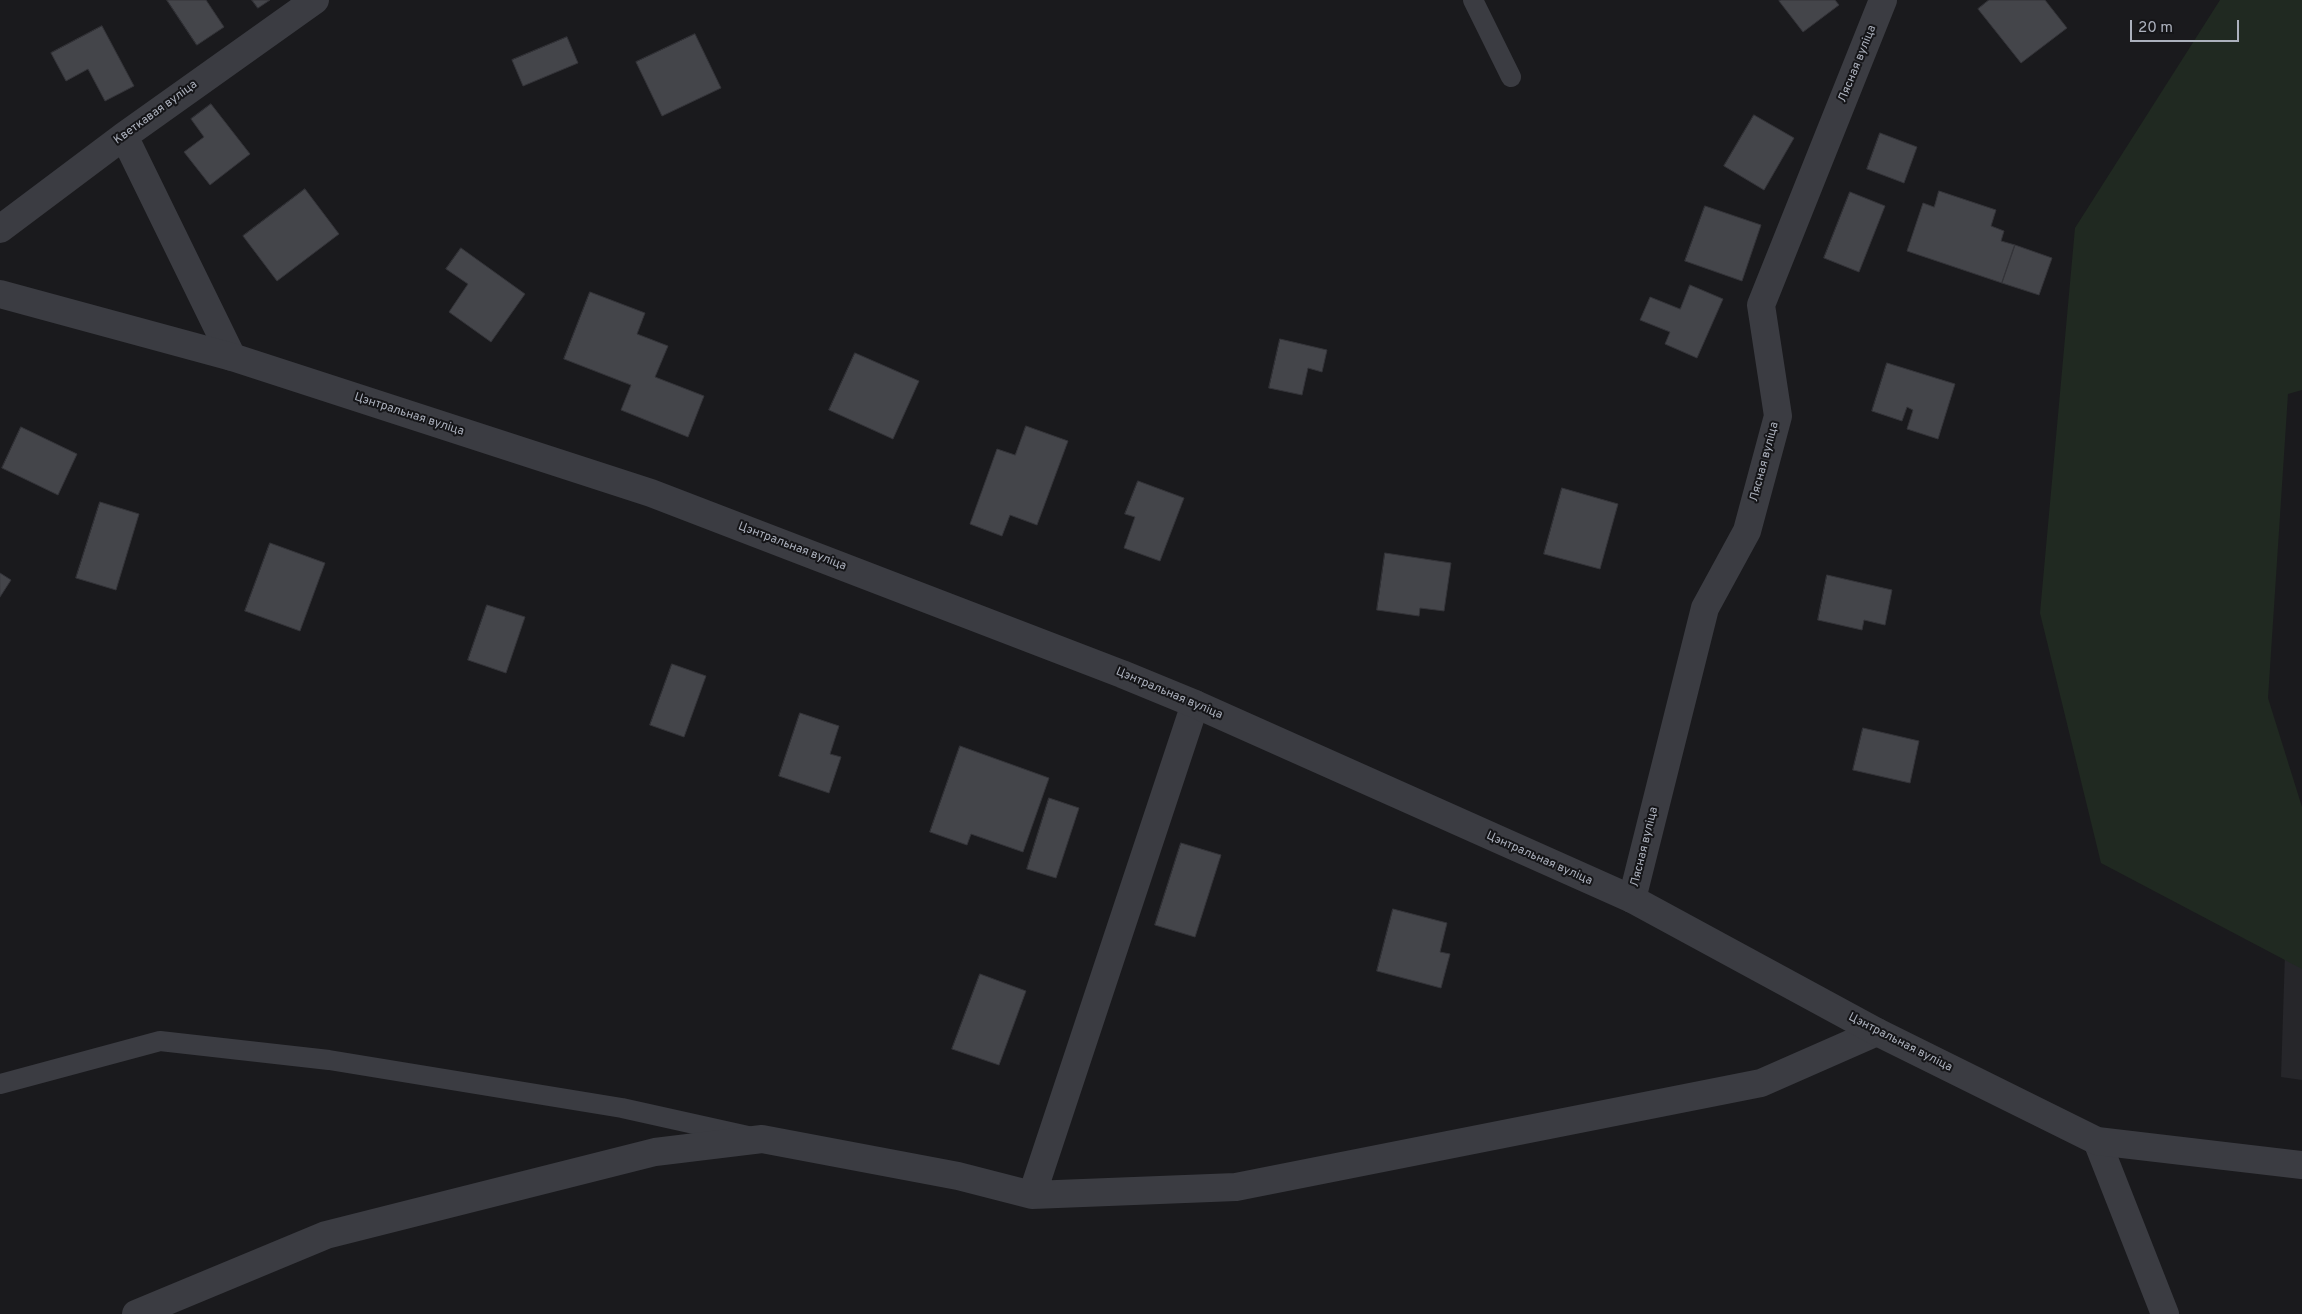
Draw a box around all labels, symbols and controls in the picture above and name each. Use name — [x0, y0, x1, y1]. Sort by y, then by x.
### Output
scale bar — [2132, 10, 2241, 42]
text: 20 m — [2138, 19, 2173, 38]
street label: Лясная вуліца — [1836, 23, 1880, 105]
street label: Кветкавая вуліца — [111, 78, 201, 148]
street label: Цэнтральная вуліца — [352, 390, 466, 440]
street label: Лясная вуліца — [1747, 420, 1783, 504]
street label: Цэнтральная вуліца — [736, 520, 848, 574]
street label: Цэнтральная вуліца — [1113, 665, 1225, 723]
street label: Лясная вуліца — [1628, 805, 1662, 889]
street label: Цэнтральная вуліца — [1484, 829, 1594, 889]
street label: Цэнтральная вуліца — [1846, 1011, 1954, 1075]

